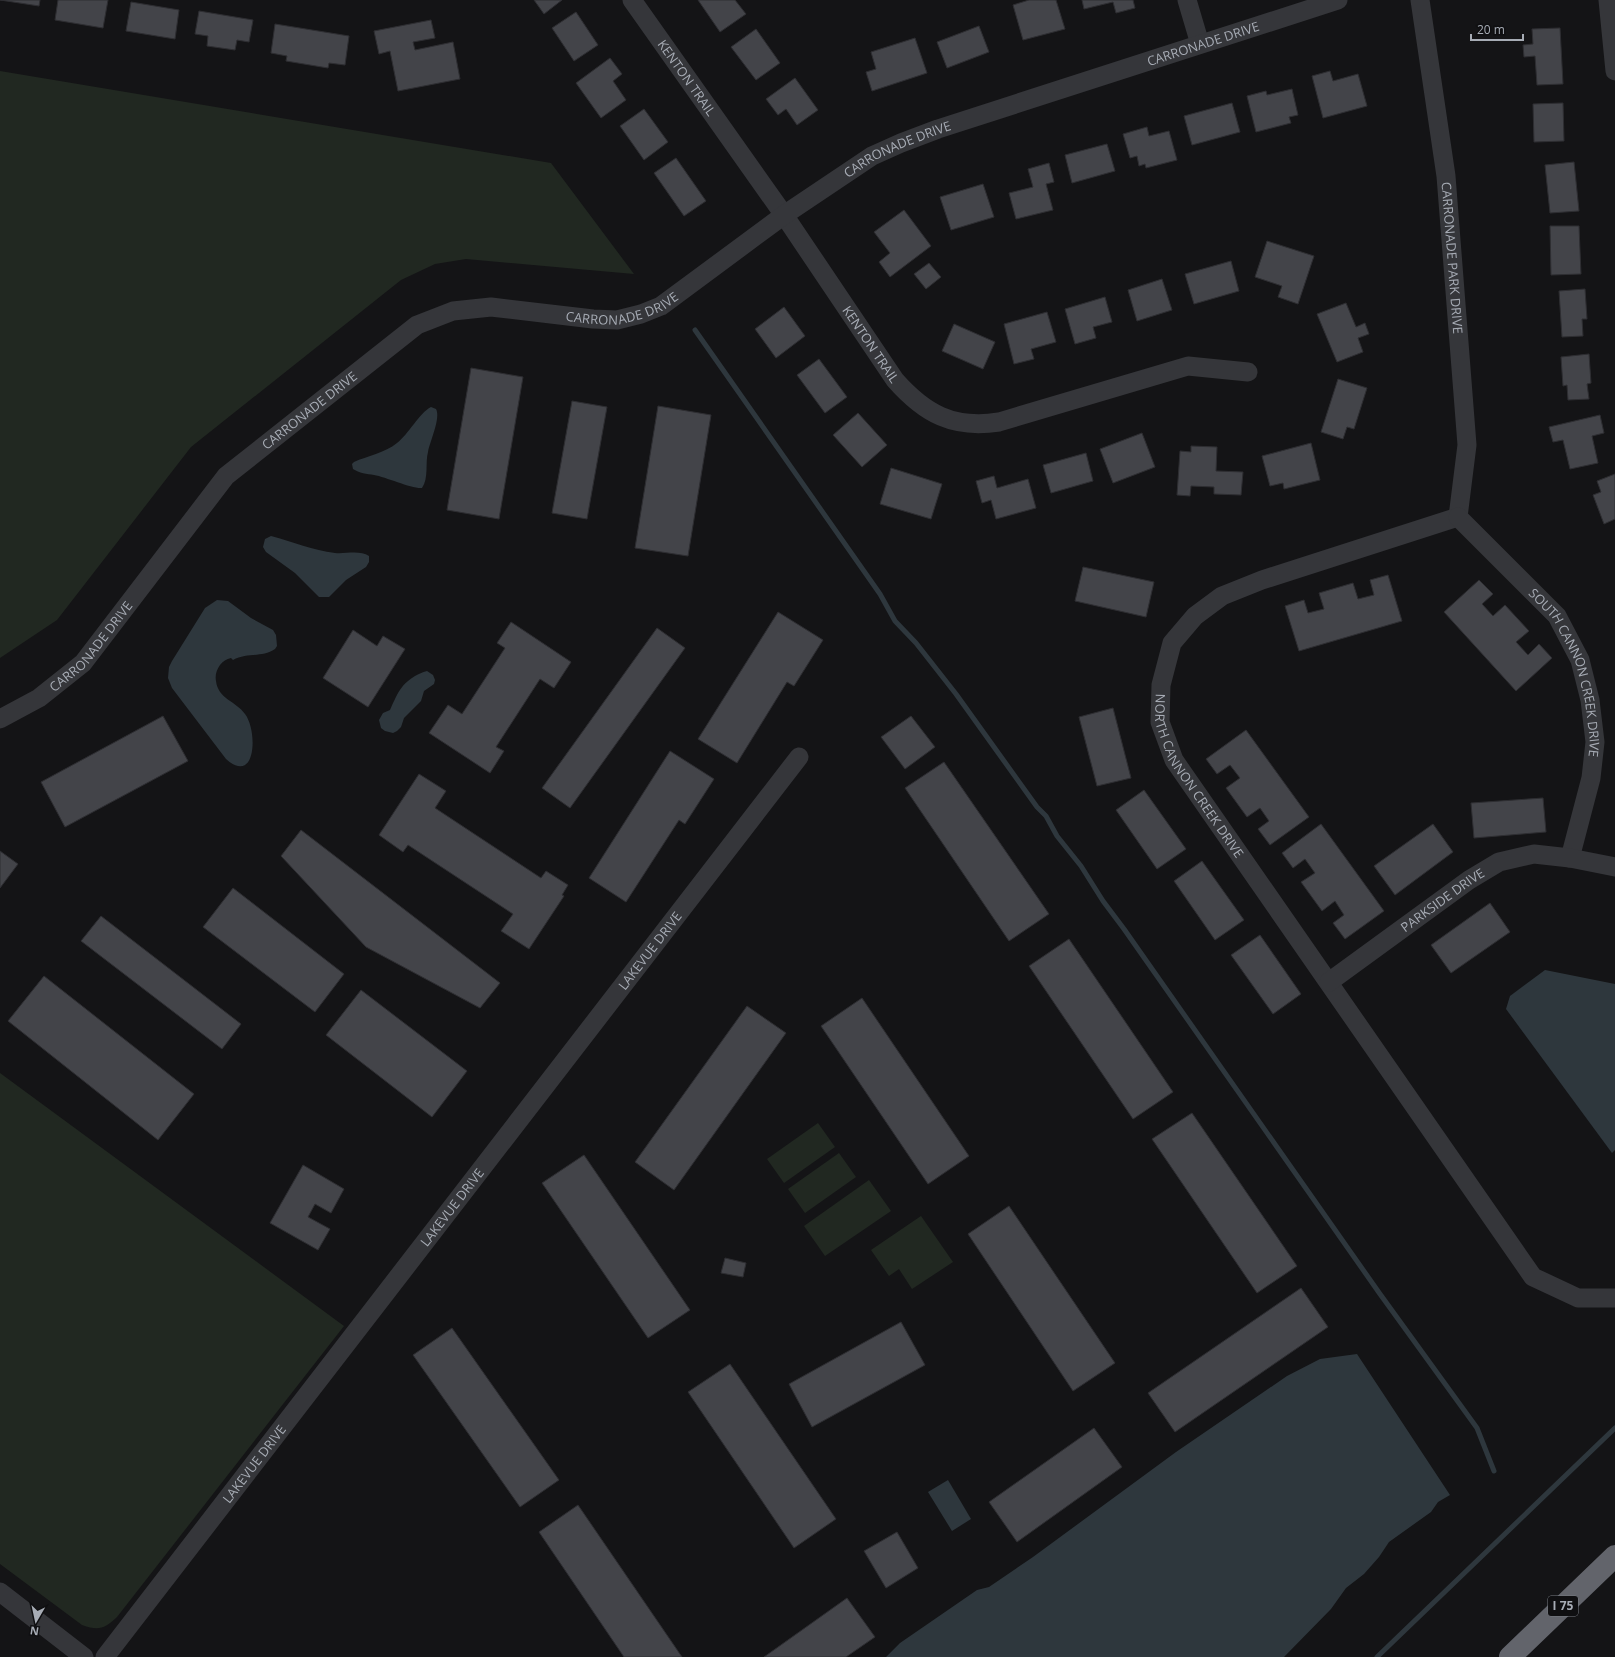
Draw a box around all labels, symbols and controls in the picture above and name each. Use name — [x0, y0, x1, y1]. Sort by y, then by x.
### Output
scale bar — [1471, 16, 1523, 42]
street label: CARRONADE DRIVE — [1145, 17, 1261, 70]
text: 20 m — [1477, 21, 1505, 38]
street label: KENTON TRAIL — [654, 36, 720, 119]
street label: CARRONADE DRIVE — [840, 116, 953, 182]
street label: CARRONADE PARK DRIVE — [1437, 181, 1467, 334]
street label: CARRONADE DRIVE — [565, 287, 682, 329]
street label: KENTON TRAIL — [838, 302, 903, 386]
street label: CARRONADE DRIVE — [258, 367, 361, 454]
street label: SOUTH CANNON CREEK DRIVE — [1525, 584, 1604, 758]
street label: CARRONADE DRIVE — [45, 597, 136, 696]
street label: NORTH CANNON CREEK DRIVE — [1151, 693, 1248, 861]
street label: PARKSIDE DRIVE — [1397, 864, 1488, 936]
street label: LAKEVUE DRIVE — [614, 908, 686, 993]
street label: LAKEVUE DRIVE — [416, 1164, 488, 1250]
street label: LAKEVUE DRIVE — [218, 1421, 290, 1507]
road number: I 75 — [1548, 1596, 1578, 1616]
north arrow — [16, 1601, 56, 1641]
text: N — [29, 1623, 40, 1639]

